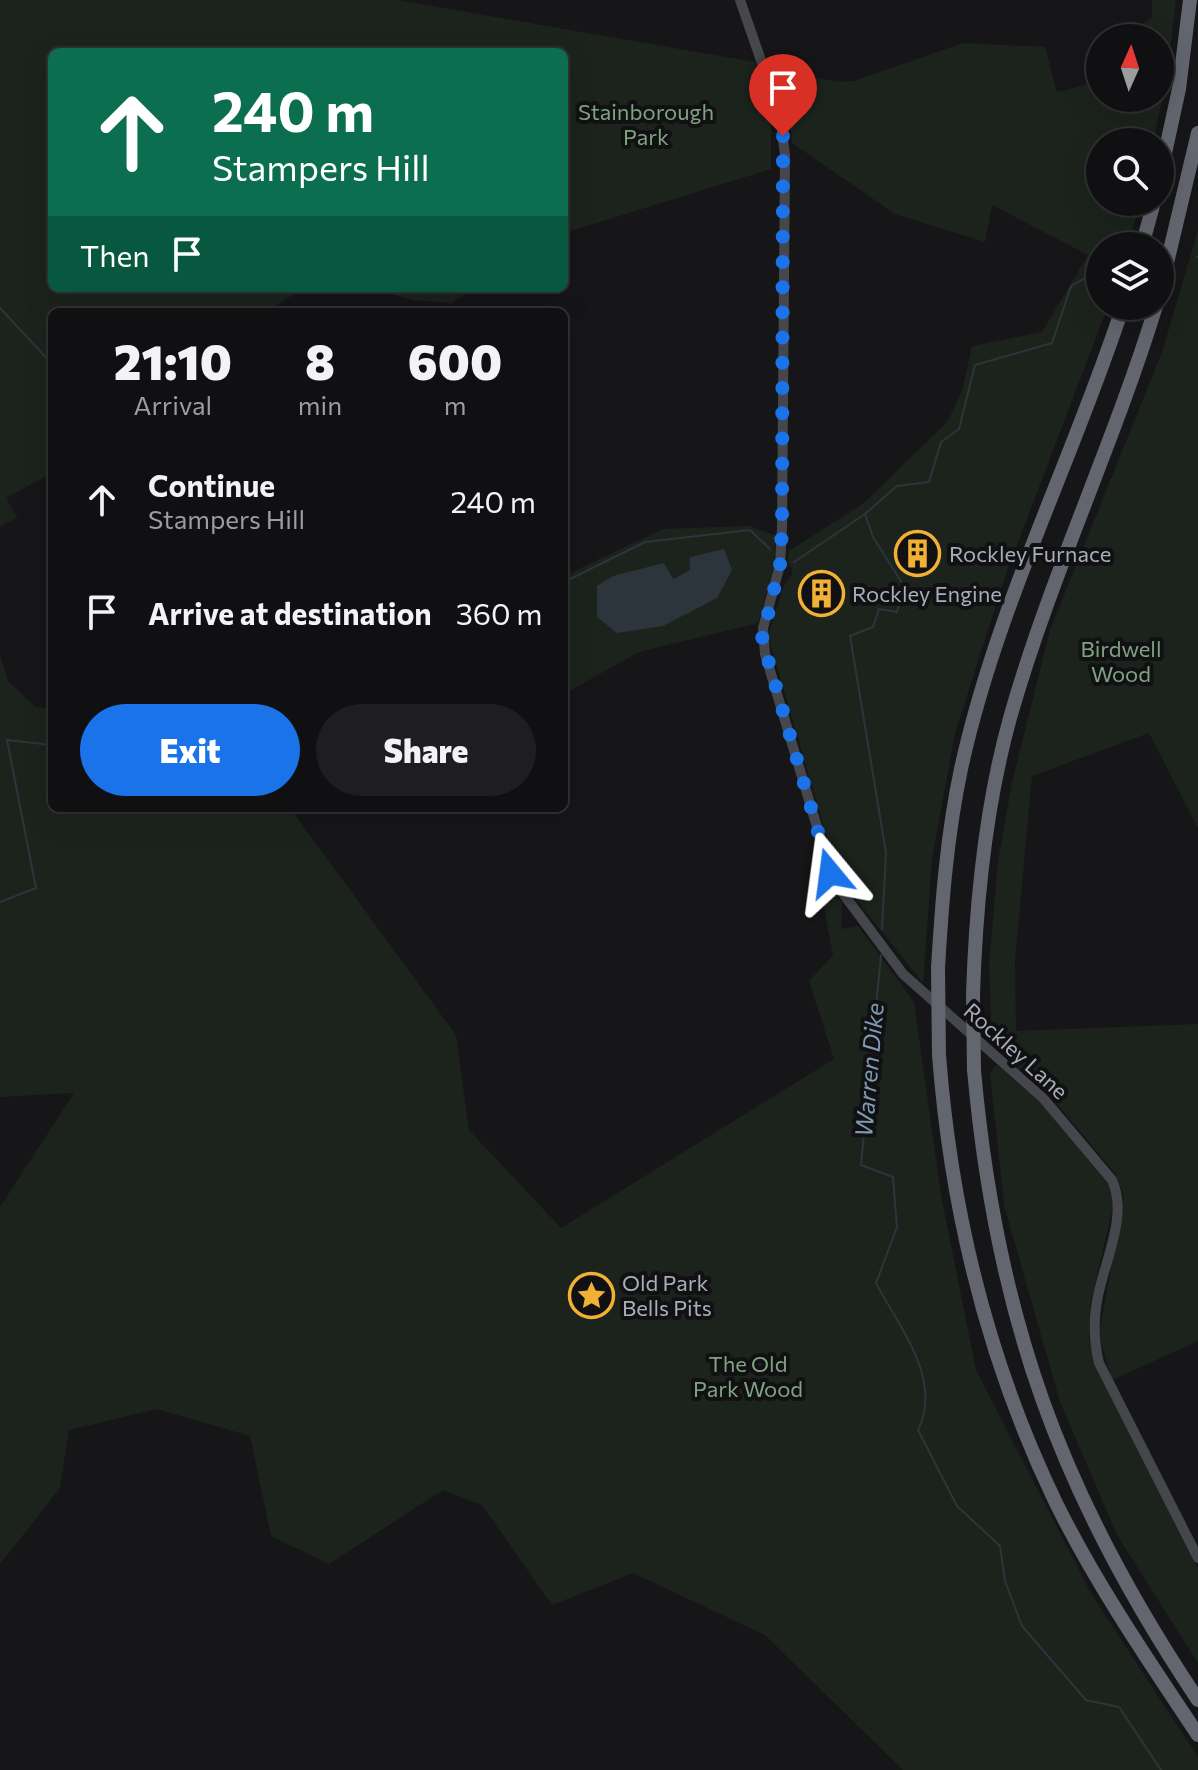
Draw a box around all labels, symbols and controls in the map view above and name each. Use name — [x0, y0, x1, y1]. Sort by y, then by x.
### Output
north arrow — [1086, 24, 1174, 112]
map controls — [1086, 24, 1174, 320]
pin — [749, 54, 817, 136]
icon: arrive — [761, 66, 805, 110]
text: 240 m — [212, 75, 374, 144]
icon: ahead — [80, 80, 184, 184]
park label: Stainborough Park — [578, 98, 714, 150]
button: search — [1086, 128, 1174, 216]
text: Stampers Hill — [212, 144, 430, 188]
icon: arrive — [165, 232, 209, 276]
button: layers — [1086, 232, 1174, 320]
text: Then — [80, 236, 149, 273]
text: 21:10 — [114, 331, 232, 390]
text: 8 — [305, 331, 335, 390]
text: 600 — [408, 331, 502, 390]
text: Arrival — [134, 389, 212, 420]
text: min — [298, 389, 342, 420]
text: m — [444, 389, 466, 420]
text: Continue — [148, 466, 275, 503]
icon: ahead — [80, 478, 124, 522]
text: 240 m — [450, 482, 536, 519]
text: Stampers Hill — [148, 503, 305, 534]
building icon: Rockley Furnace — [894, 530, 942, 578]
place label: Rockley Furnace — [949, 540, 1111, 567]
building icon: Rockley Engine — [797, 570, 845, 618]
place label: Rockley Engine — [852, 580, 1002, 607]
icon: arrive — [80, 590, 124, 634]
text: Arrive at destination — [148, 594, 432, 631]
text: 360 m — [456, 594, 543, 631]
park label: Birdwell Wood — [1081, 635, 1161, 687]
button: Exit — [80, 704, 300, 796]
button: Share — [316, 704, 536, 796]
position arrow — [788, 831, 872, 915]
street label: Rockley Lane — [959, 997, 1074, 1104]
water label: Warren Dike — [848, 1001, 889, 1138]
place label: Old Park Bells Pits — [622, 1269, 712, 1321]
place icon: Old Park Bells Pits — [567, 1272, 615, 1320]
park label: The Old Park Wood — [693, 1350, 803, 1402]

